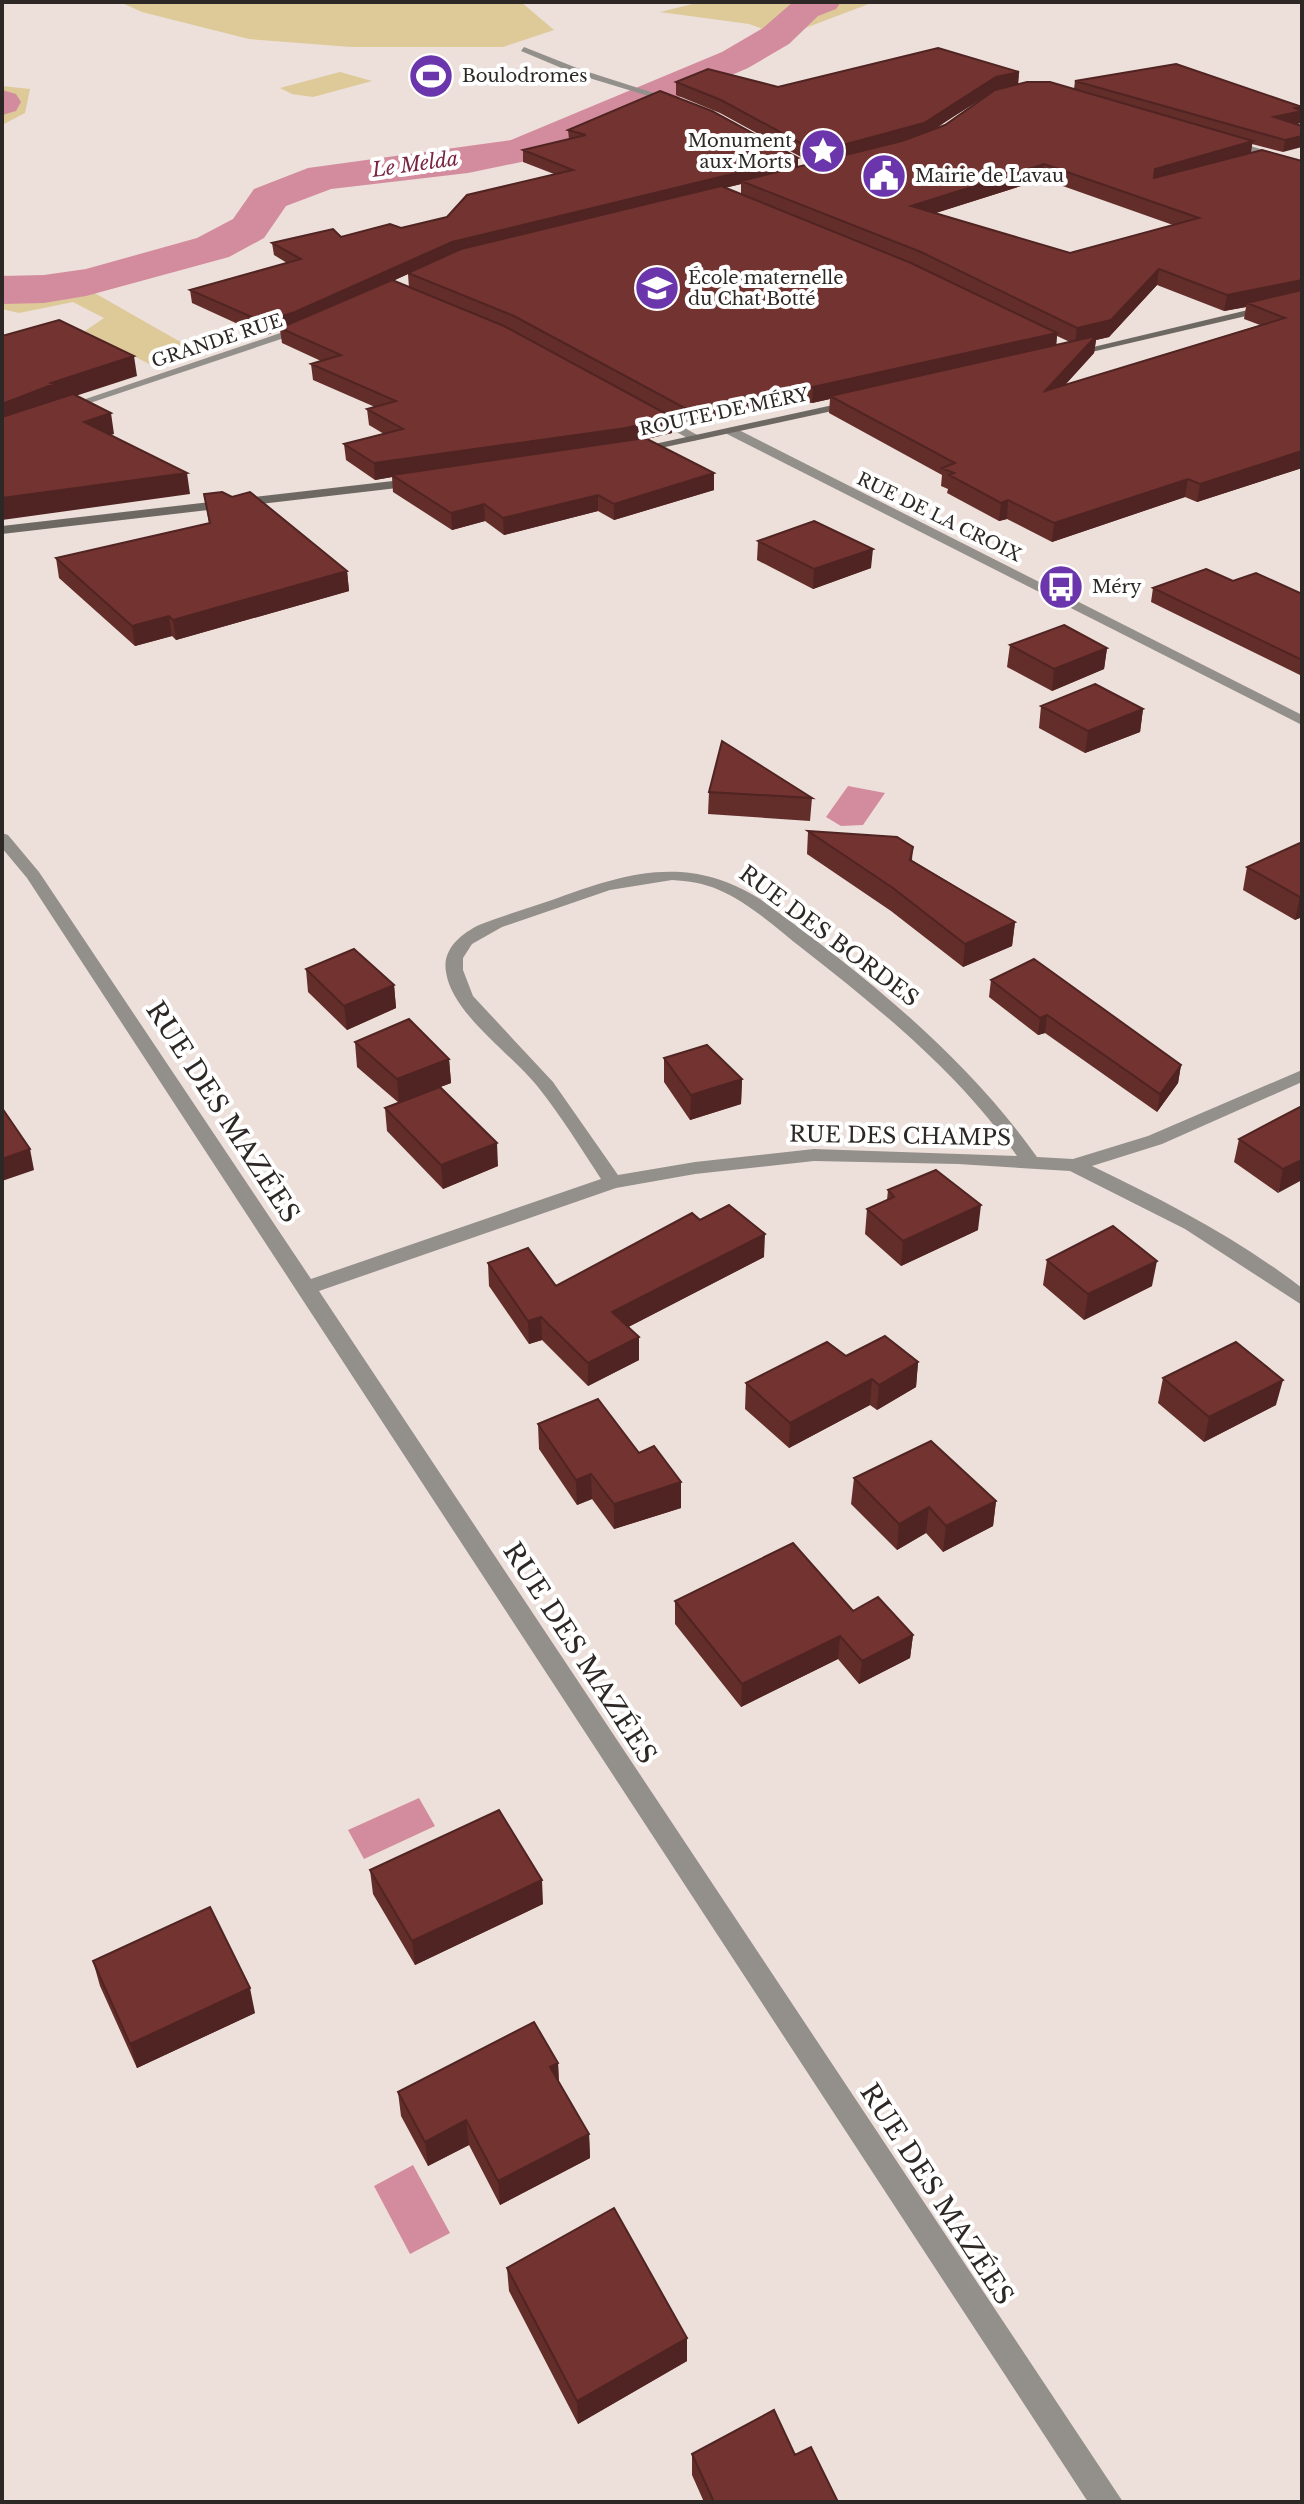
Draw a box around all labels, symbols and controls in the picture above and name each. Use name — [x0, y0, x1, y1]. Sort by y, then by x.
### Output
sports icon: Boulodromes — [407, 52, 455, 100]
place label: Boulodromes — [462, 65, 587, 87]
place icon: Monument aux Morts — [799, 127, 847, 175]
place label: Monument aux Morts — [688, 130, 792, 173]
water label: Le Melda — [369, 146, 460, 182]
public building icon: Mairie de Lavau — [860, 152, 908, 200]
place label: Mairie de Lavau — [915, 165, 1064, 187]
school or university icon: École maternelle du Chat Botté — [633, 264, 681, 312]
place label: École maternelle du Chat Botté — [688, 266, 844, 310]
street label: GRANDE RUE — [149, 309, 285, 373]
street label: ROUTE DE MÉRY — [637, 382, 811, 441]
street label: RUE DE LA CROIX — [853, 468, 1025, 566]
bus stop icon: Méry — [1037, 563, 1085, 611]
place label: Méry — [1092, 576, 1142, 598]
street label: RUE DES BORDES — [734, 860, 924, 1012]
street label: RUE DES MAZÉES — [139, 995, 307, 1229]
street label: RUE DES CHAMPS — [789, 1121, 1011, 1151]
street label: RUE DES MAZÉES — [496, 1536, 664, 1770]
street label: RUE DES MAZÉES — [853, 2077, 1021, 2311]

